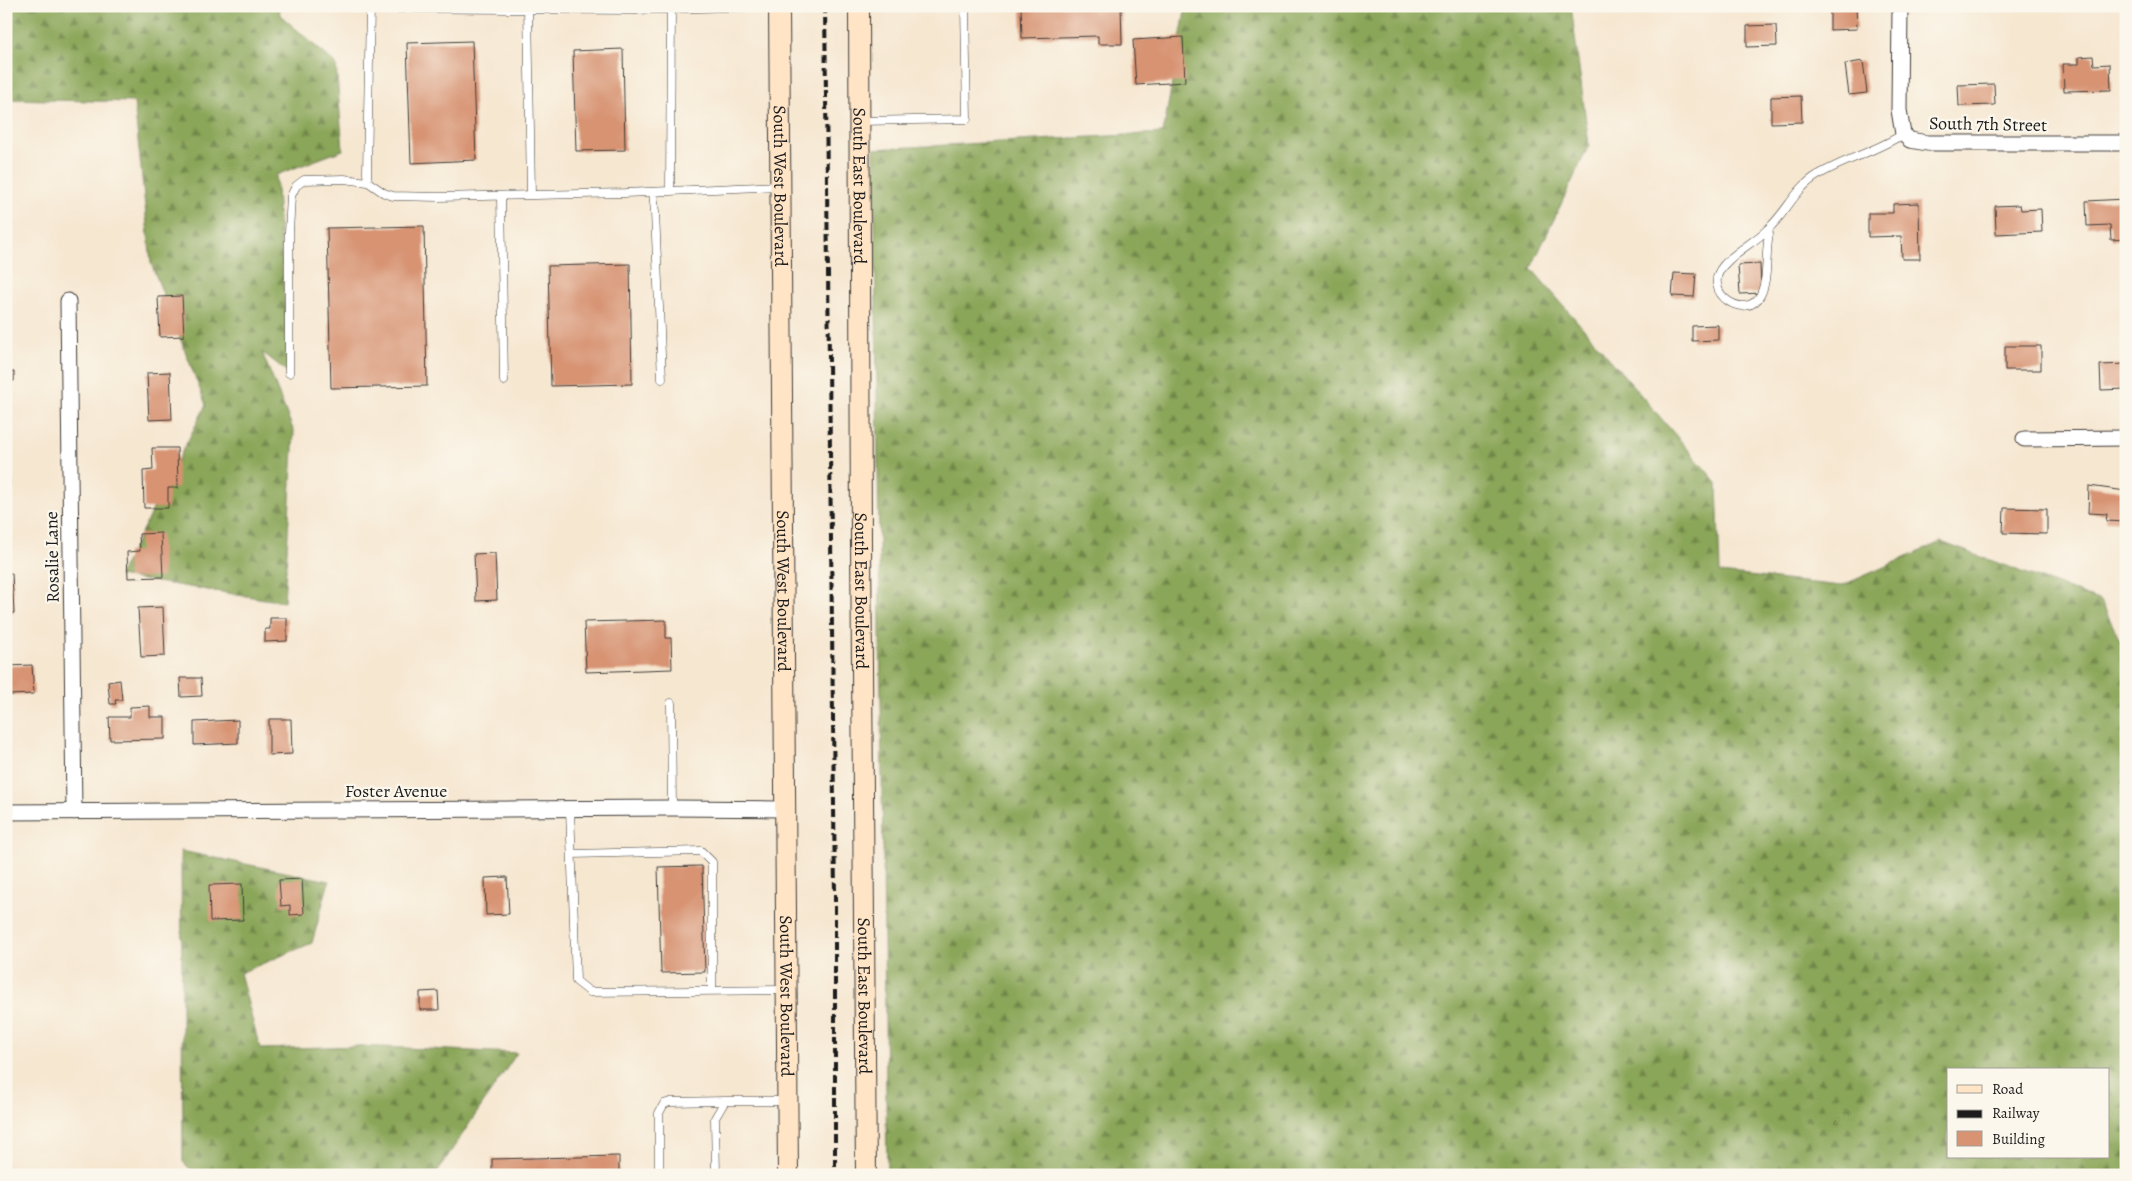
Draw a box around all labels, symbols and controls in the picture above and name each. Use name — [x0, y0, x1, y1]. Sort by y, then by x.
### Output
street label: South West Boulevard — [768, 105, 793, 267]
street label: South East Boulevard — [847, 108, 872, 265]
street label: South 7th Street — [1929, 111, 2047, 137]
street label: South West Boulevard — [771, 510, 796, 672]
street label: Rosalie Lane — [39, 511, 65, 603]
street label: South East Boulevard — [849, 513, 874, 670]
street label: Foster Avenue — [345, 779, 447, 803]
street label: South West Boulevard — [774, 915, 799, 1077]
street label: South East Boulevard — [852, 917, 877, 1075]
legend — [1947, 1068, 2110, 1158]
text: Road — [1992, 1079, 2024, 1099]
text: Railway — [1992, 1103, 2040, 1123]
text: Building — [1992, 1129, 2045, 1149]

